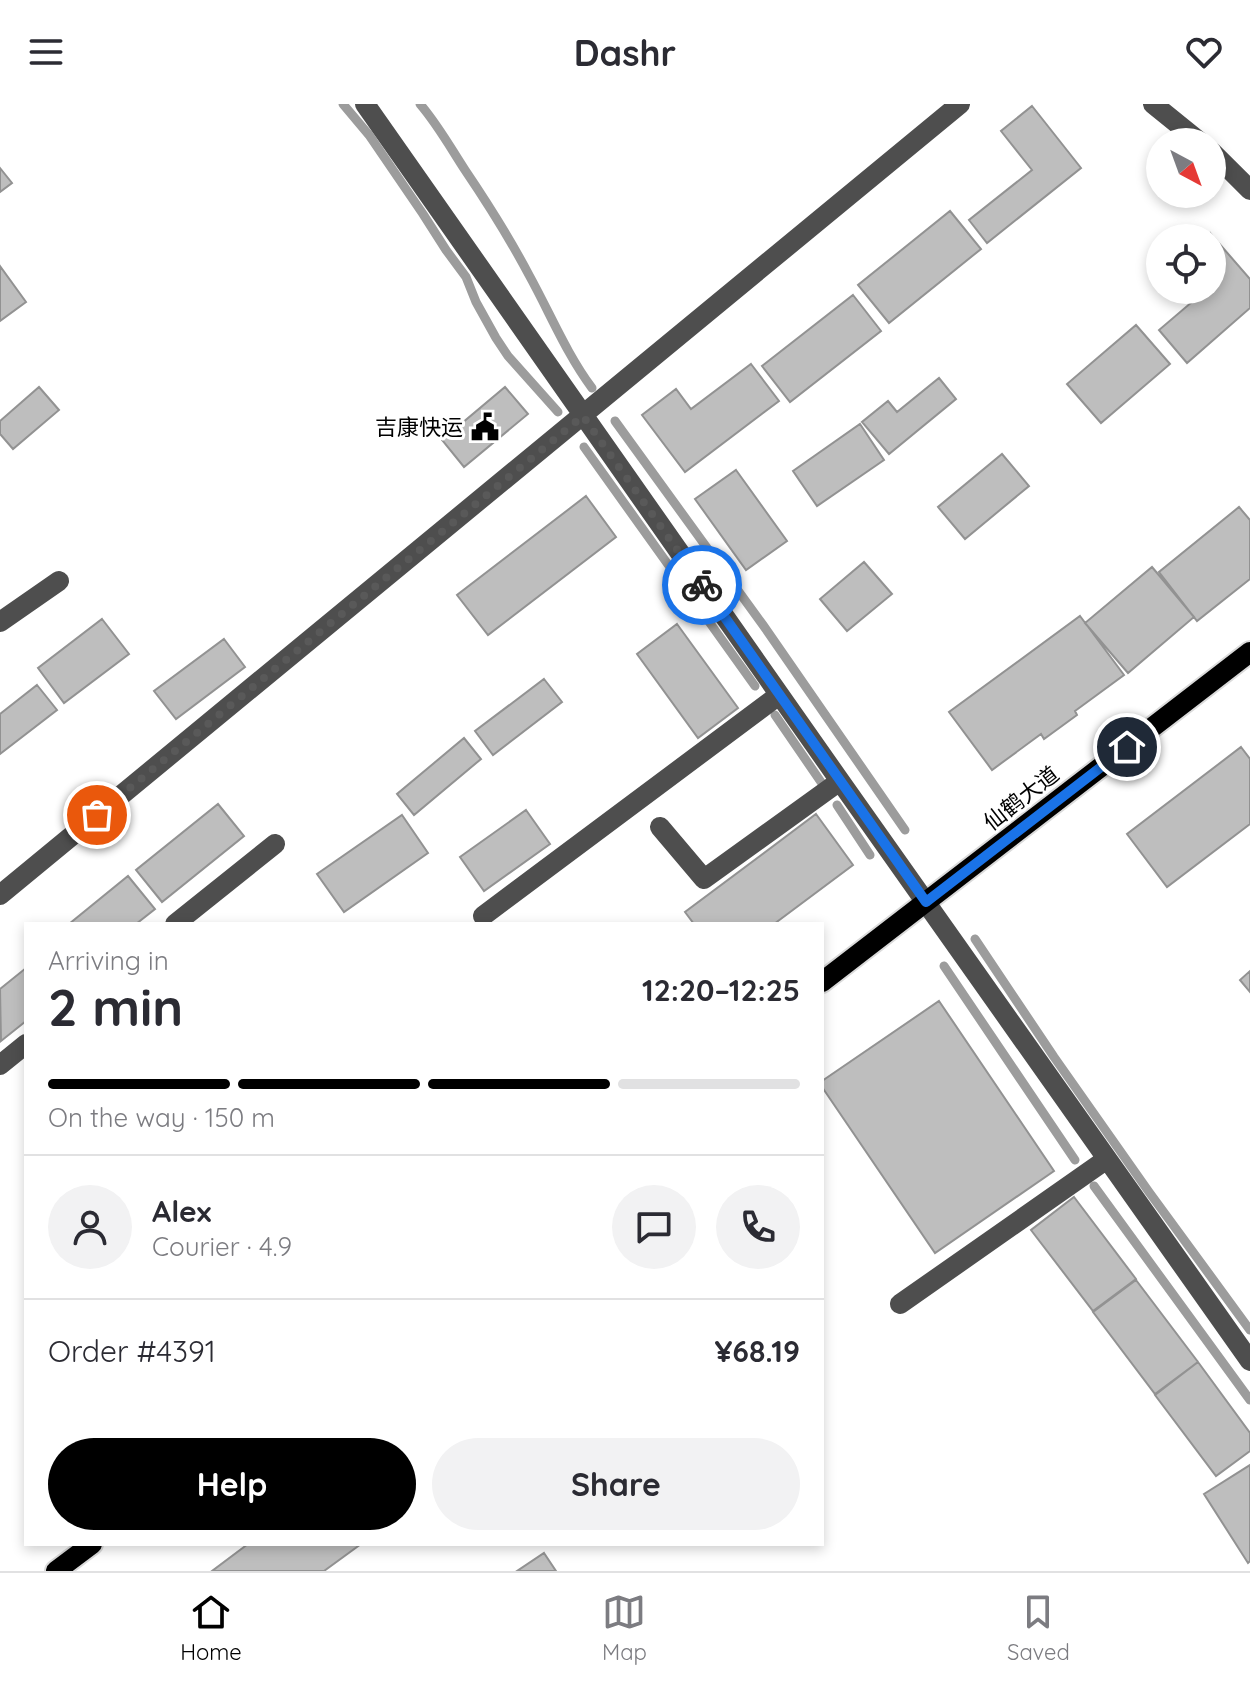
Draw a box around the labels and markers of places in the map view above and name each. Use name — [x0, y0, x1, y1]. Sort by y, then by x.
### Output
public building icon: 吉康快运 — [470, 412, 500, 442]
place label: 吉康快运 — [375, 413, 463, 441]
pin — [1093, 713, 1161, 781]
pin — [63, 781, 131, 849]

